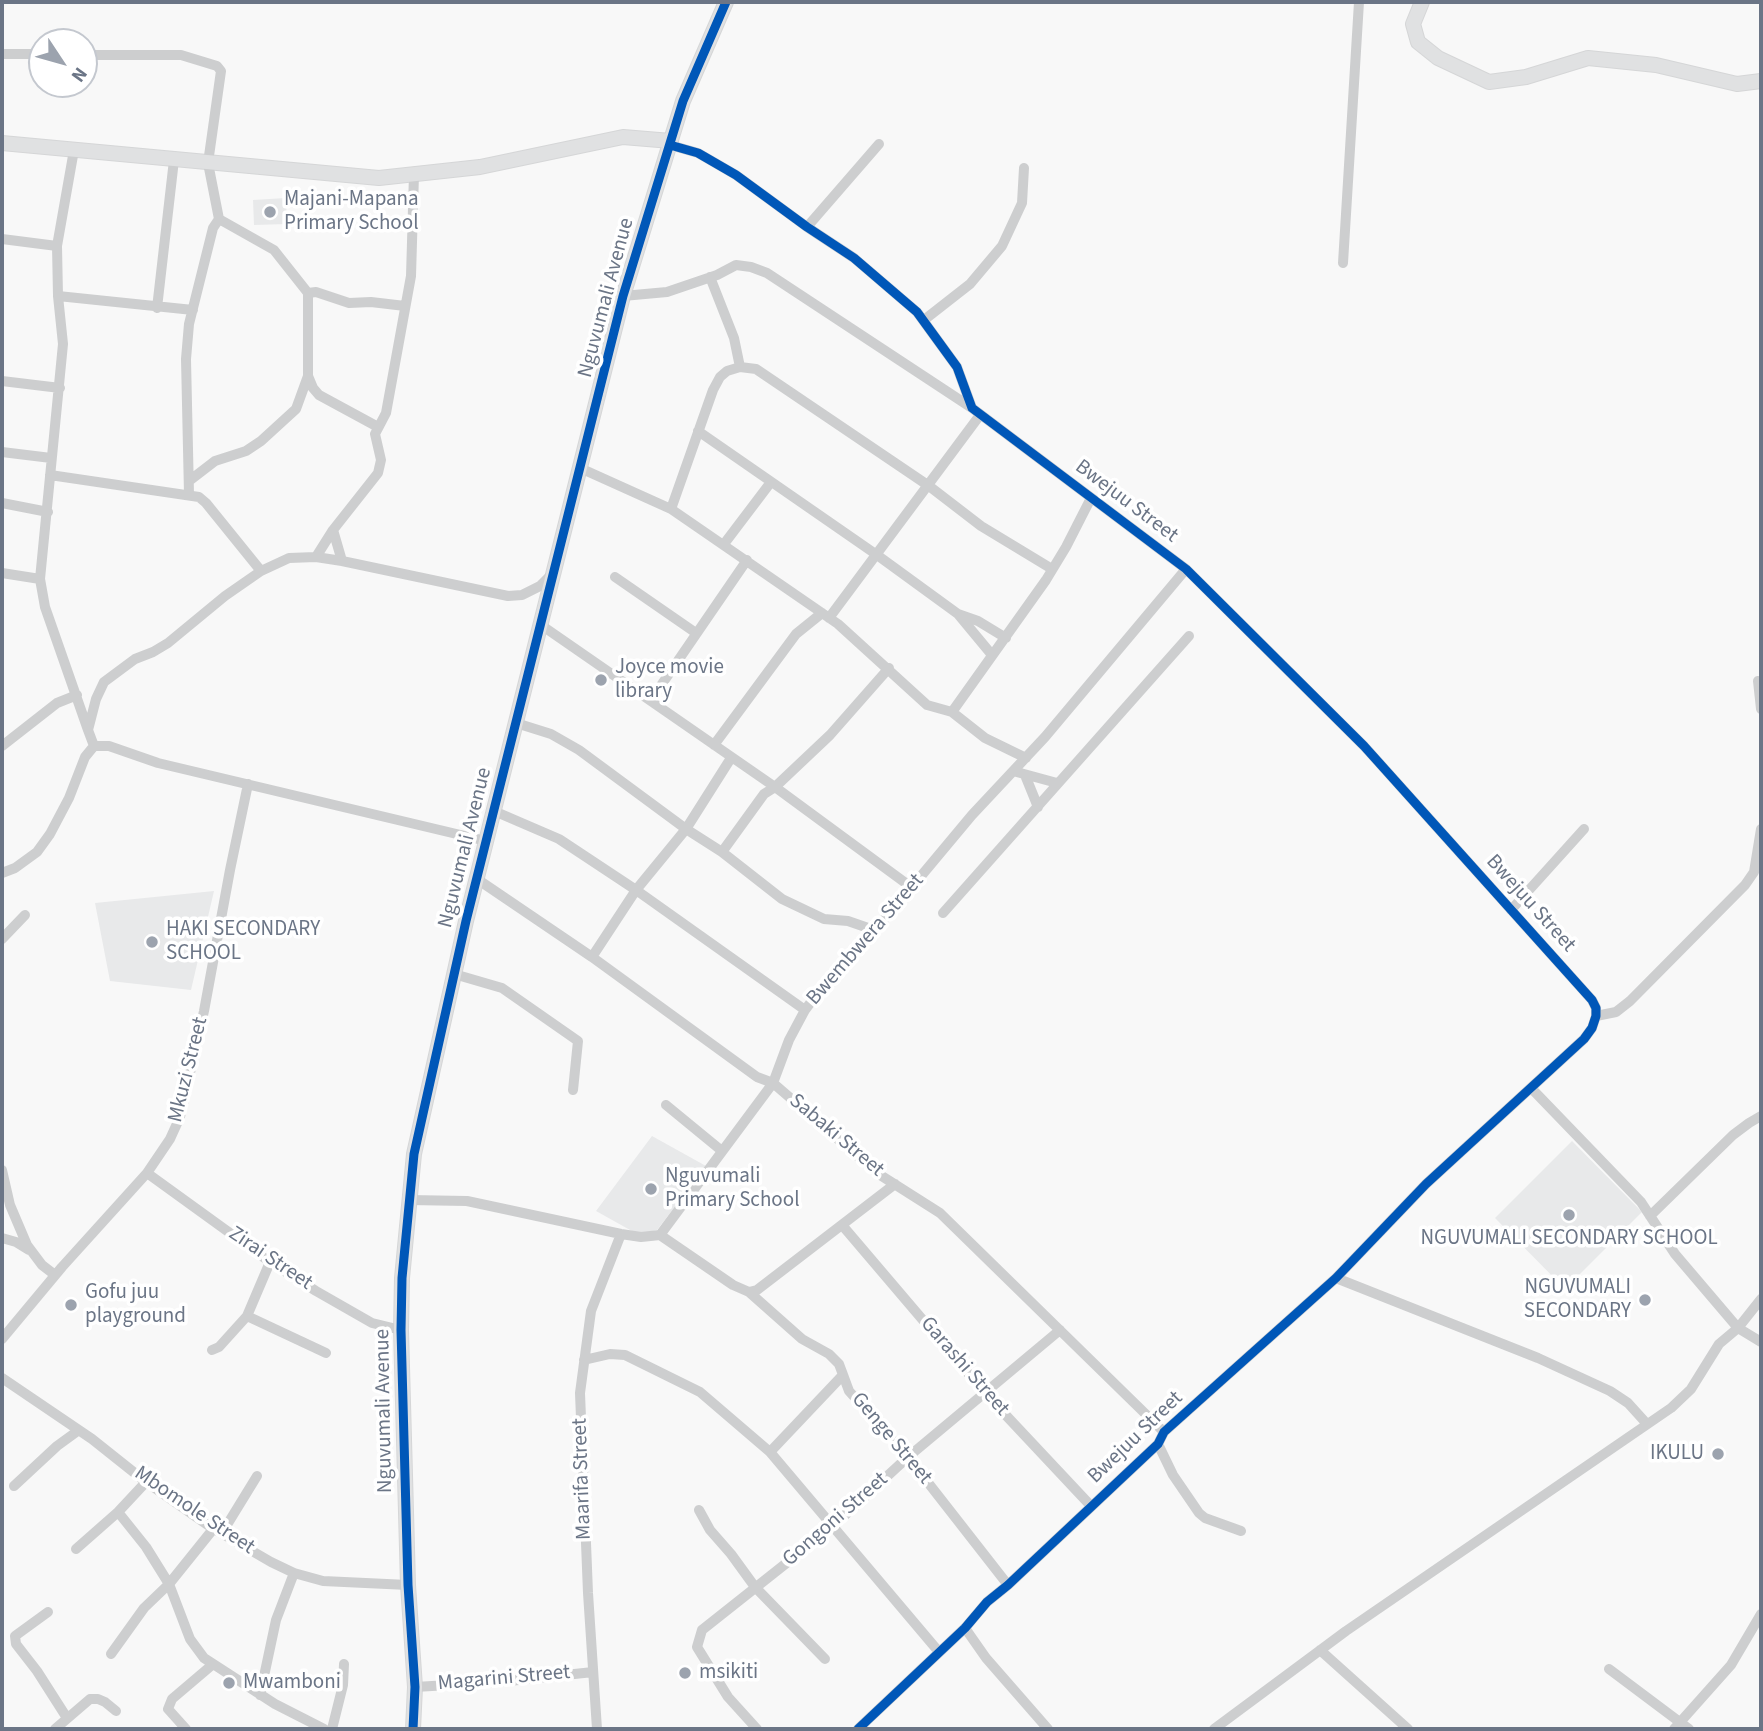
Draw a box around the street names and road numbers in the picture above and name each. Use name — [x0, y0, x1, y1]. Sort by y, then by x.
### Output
street label: Nguvumali Avenue — [574, 215, 640, 381]
street label: Bwejuu Street — [1070, 455, 1182, 549]
street label: Nguvumali Avenue — [434, 765, 498, 931]
street label: Bwejuu Street — [1480, 850, 1580, 958]
street label: Bwembwera Street — [802, 869, 930, 1011]
street label: Mkuzi Street — [164, 1015, 214, 1125]
street label: Sabaki Street — [783, 1089, 889, 1183]
street label: Zirai Street — [223, 1222, 317, 1296]
street label: Garashi Street — [914, 1312, 1014, 1422]
street label: Nguvumali Avenue — [371, 1329, 399, 1493]
street label: Bwejuu Street — [1083, 1386, 1189, 1490]
street label: Genge Street — [845, 1388, 937, 1490]
street label: Maarifa Street — [568, 1418, 598, 1540]
street label: Mbomole Street — [129, 1462, 259, 1560]
street label: Gongoni Street — [778, 1468, 894, 1572]
street label: Magarini Street — [437, 1661, 571, 1697]

